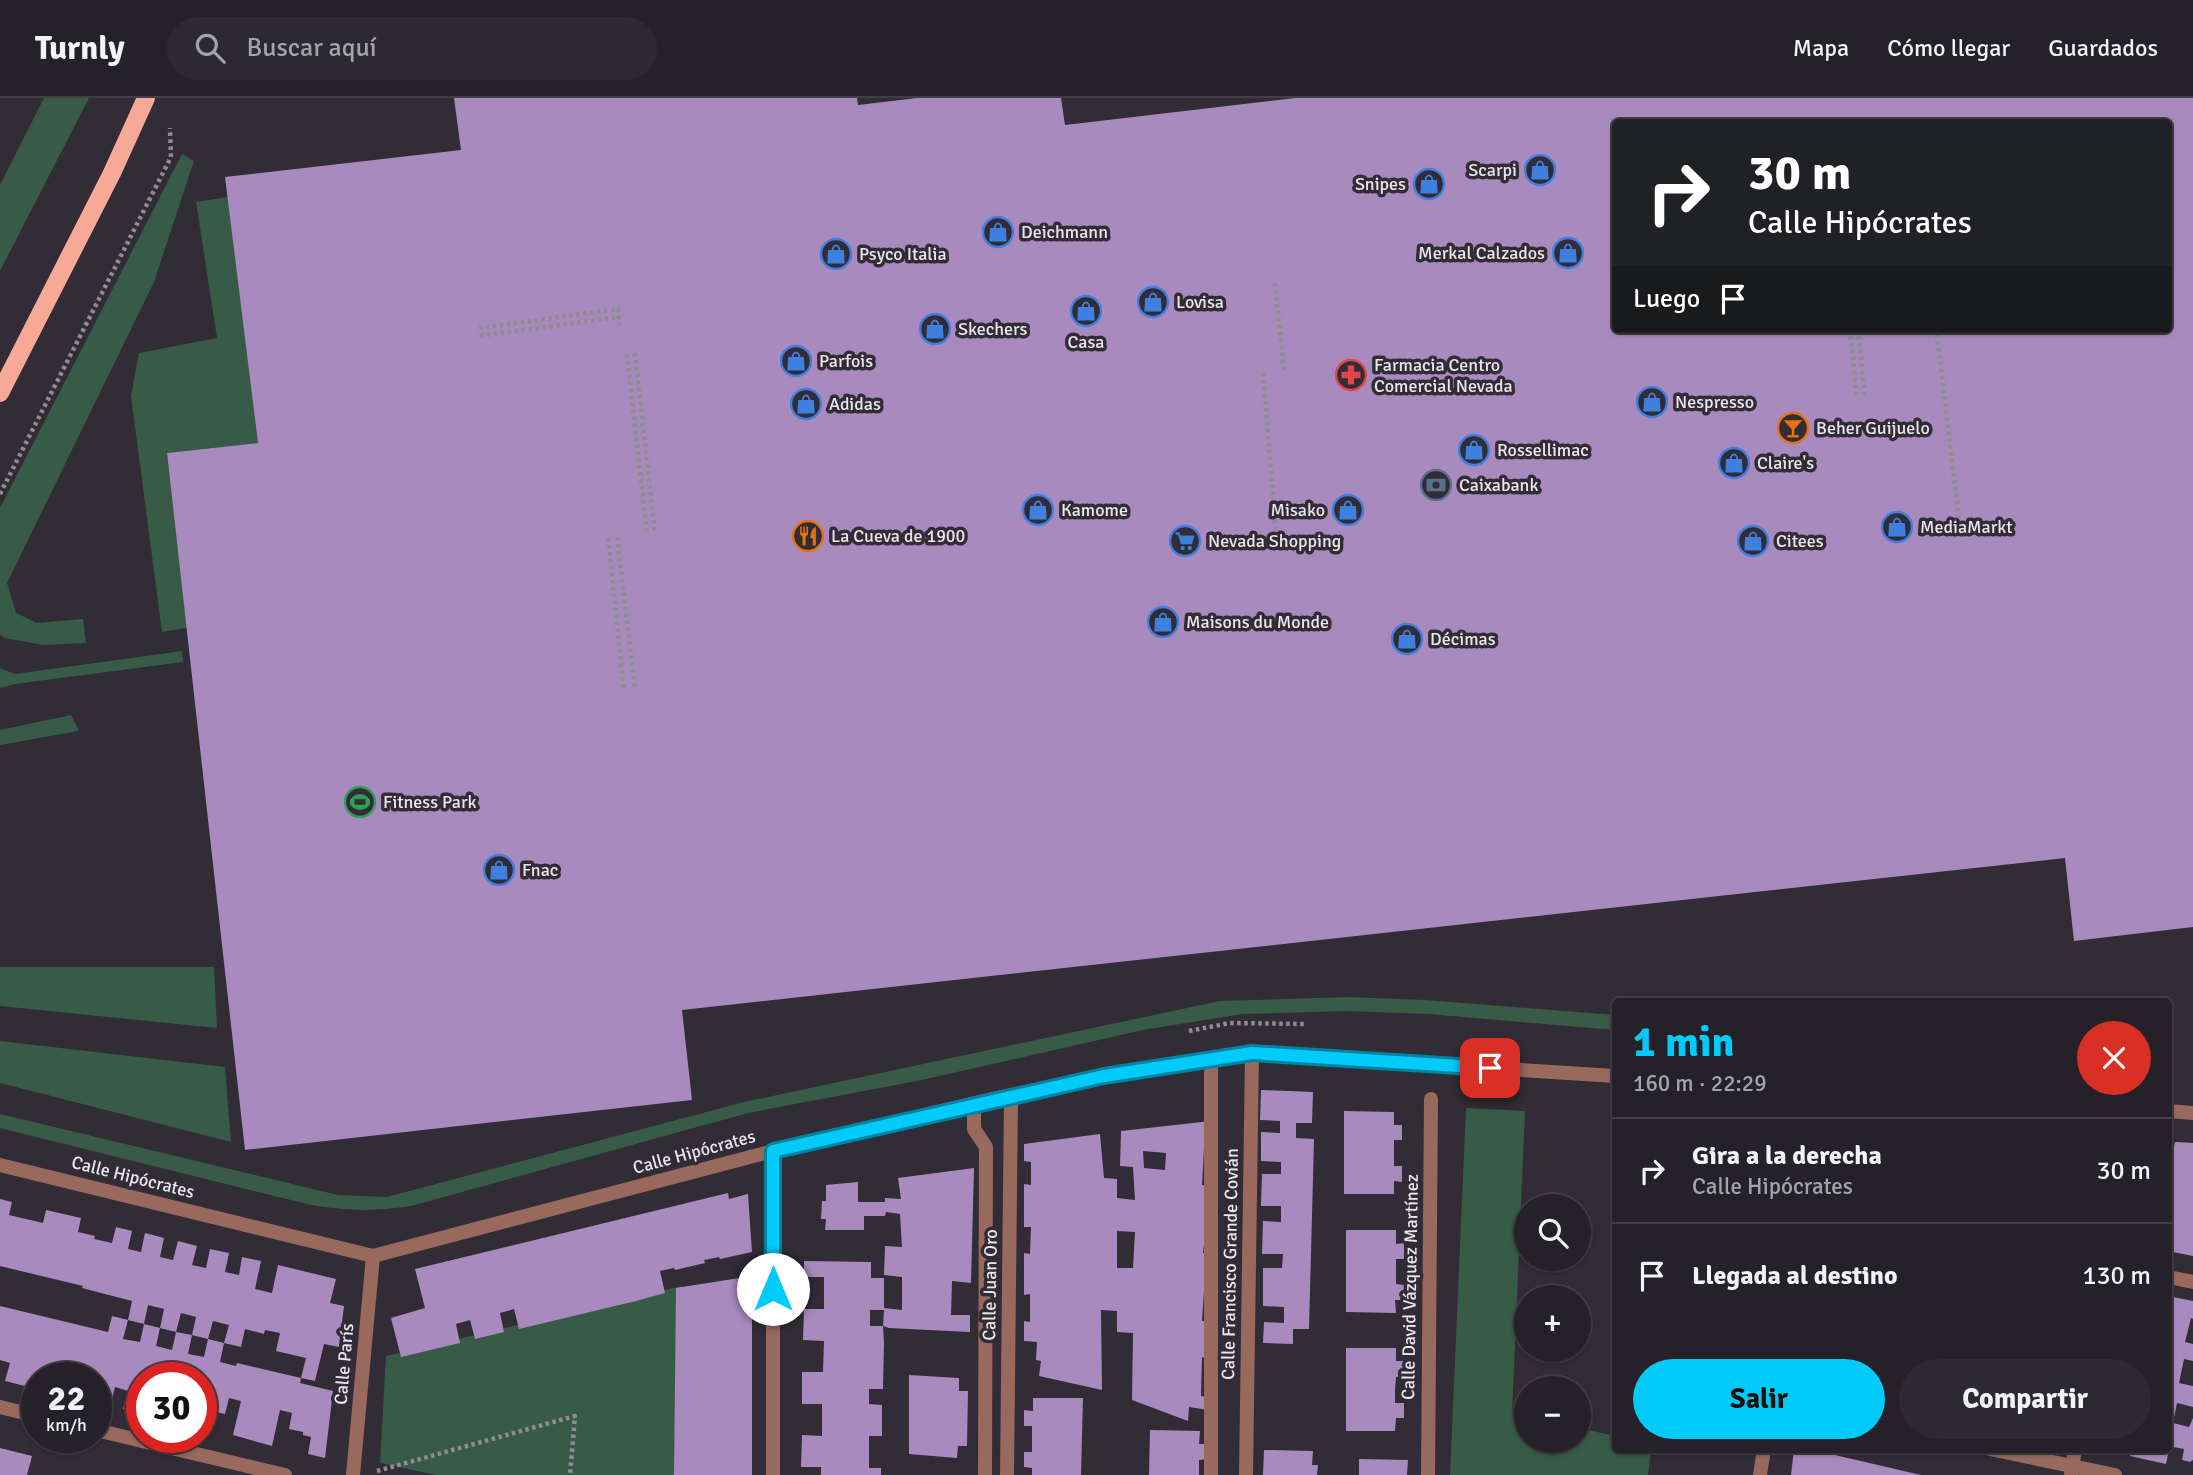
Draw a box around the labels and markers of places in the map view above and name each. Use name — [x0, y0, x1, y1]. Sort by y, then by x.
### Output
shop icon: Scarpi — [1523, 153, 1557, 187]
place label: Scarpi — [1468, 159, 1517, 181]
shop icon: Snipes — [1412, 167, 1446, 201]
place label: Snipes — [1355, 173, 1406, 195]
shop icon: Deichmann — [981, 215, 1015, 249]
place label: Deichmann — [1021, 221, 1108, 243]
shop icon: Merkal Calzados — [1551, 236, 1585, 270]
shop icon: Psyco Italia — [819, 237, 853, 271]
place label: Merkal Calzados — [1418, 242, 1545, 264]
place label: Psyco Italia — [859, 243, 947, 265]
shop icon: Lovisa — [1136, 285, 1170, 319]
place label: Lovisa — [1176, 291, 1224, 313]
shop icon: Casa — [1069, 294, 1103, 328]
shop icon: Skechers — [918, 312, 952, 346]
place label: Skechers — [958, 318, 1028, 340]
place label: Casa — [1068, 331, 1104, 353]
shop icon: Parfois — [779, 344, 813, 378]
place label: Parfois — [819, 350, 873, 372]
place label: Farmacia Centro Comercial Nevada — [1374, 354, 1513, 397]
pharmacy icon: Farmacia Centro Comercial Nevada — [1334, 358, 1368, 392]
shop icon: Nespresso — [1635, 385, 1669, 419]
shop icon: Adidas — [789, 387, 823, 421]
place label: Nespresso — [1675, 391, 1754, 413]
place label: Adidas — [829, 393, 881, 415]
bar icon: Beher Guijuelo — [1776, 411, 1810, 445]
place label: Beher Guijuelo — [1816, 417, 1930, 439]
shop icon: Rossellimac — [1457, 433, 1491, 467]
place label: Rossellimac — [1497, 439, 1589, 461]
shop icon: Claire's — [1717, 446, 1751, 480]
place label: Claire's — [1757, 452, 1814, 474]
bank icon: Caixabank — [1419, 468, 1453, 502]
place label: Caixabank — [1459, 474, 1538, 496]
shop icon: Kamome — [1021, 493, 1055, 527]
shop icon: Misako — [1331, 493, 1365, 527]
place label: Kamome — [1061, 499, 1128, 521]
place label: Misako — [1271, 499, 1325, 521]
shop icon: MediaMarkt — [1880, 510, 1914, 544]
place label: MediaMarkt — [1920, 516, 2013, 538]
restaurant icon: La Cueva de 1900 — [791, 519, 825, 553]
supermarket icon: Nevada Shopping — [1168, 524, 1202, 558]
shop icon: Citees — [1736, 524, 1770, 558]
place label: La Cueva de 1900 — [831, 525, 965, 547]
place label: Nevada Shopping — [1208, 530, 1341, 552]
place label: Citees — [1776, 530, 1824, 552]
shop icon: Maisons du Monde — [1146, 605, 1180, 639]
place label: Maisons du Monde — [1186, 611, 1329, 633]
shop icon: Décimas — [1390, 622, 1424, 656]
place label: Décimas — [1430, 628, 1496, 650]
sports icon: Fitness Park — [343, 785, 377, 819]
place label: Fitness Park — [383, 791, 477, 813]
shop icon: Fnac — [482, 853, 516, 887]
place label: Fnac — [522, 859, 558, 881]
pin — [1460, 1038, 1520, 1098]

